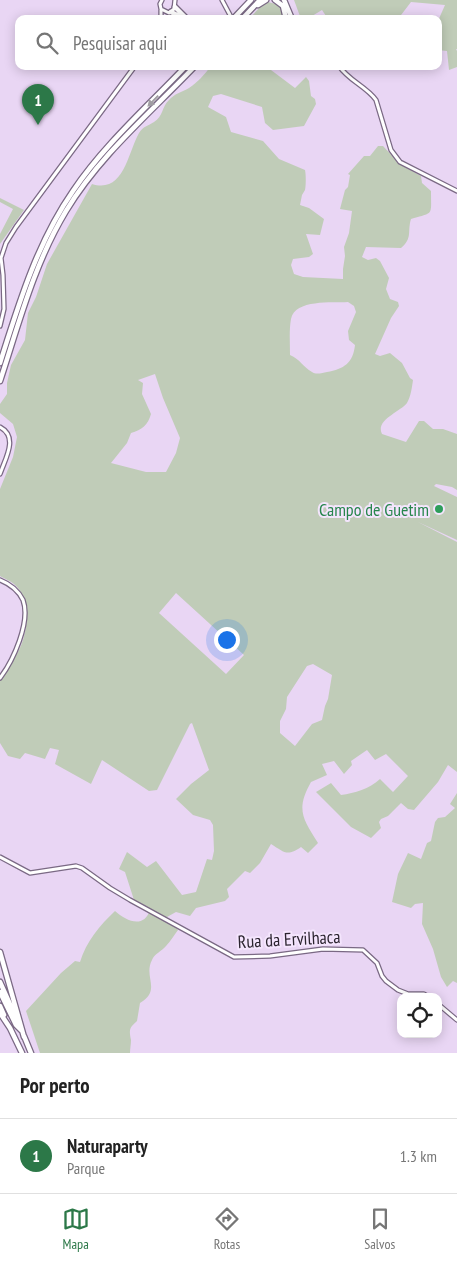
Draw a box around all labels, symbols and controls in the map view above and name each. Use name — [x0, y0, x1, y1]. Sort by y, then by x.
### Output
search box — [15, 15, 442, 70]
icon: search — [33, 29, 61, 57]
text: Pesquisar aqui — [73, 31, 167, 55]
pin: 1 — [22, 84, 54, 125]
one-way arrow — [147, 95, 159, 107]
place label: Campo de Guetim — [319, 498, 429, 521]
marker: Campo de Guetim — [433, 503, 445, 515]
your location — [214, 627, 240, 653]
street label: Rua da Ervilhaca — [237, 925, 341, 953]
map controls — [397, 993, 442, 1038]
button: locate — [397, 993, 442, 1038]
text: Por perto — [20, 1072, 90, 1099]
text: Naturaparty — [67, 1134, 148, 1158]
text: 1 — [32, 1146, 40, 1166]
text: 1.3 km — [400, 1146, 437, 1166]
text: Parque — [67, 1158, 105, 1178]
tab: Mapa — [62, 1205, 90, 1253]
tab: Rotas — [213, 1205, 241, 1253]
tab: Salvos — [364, 1205, 395, 1253]

